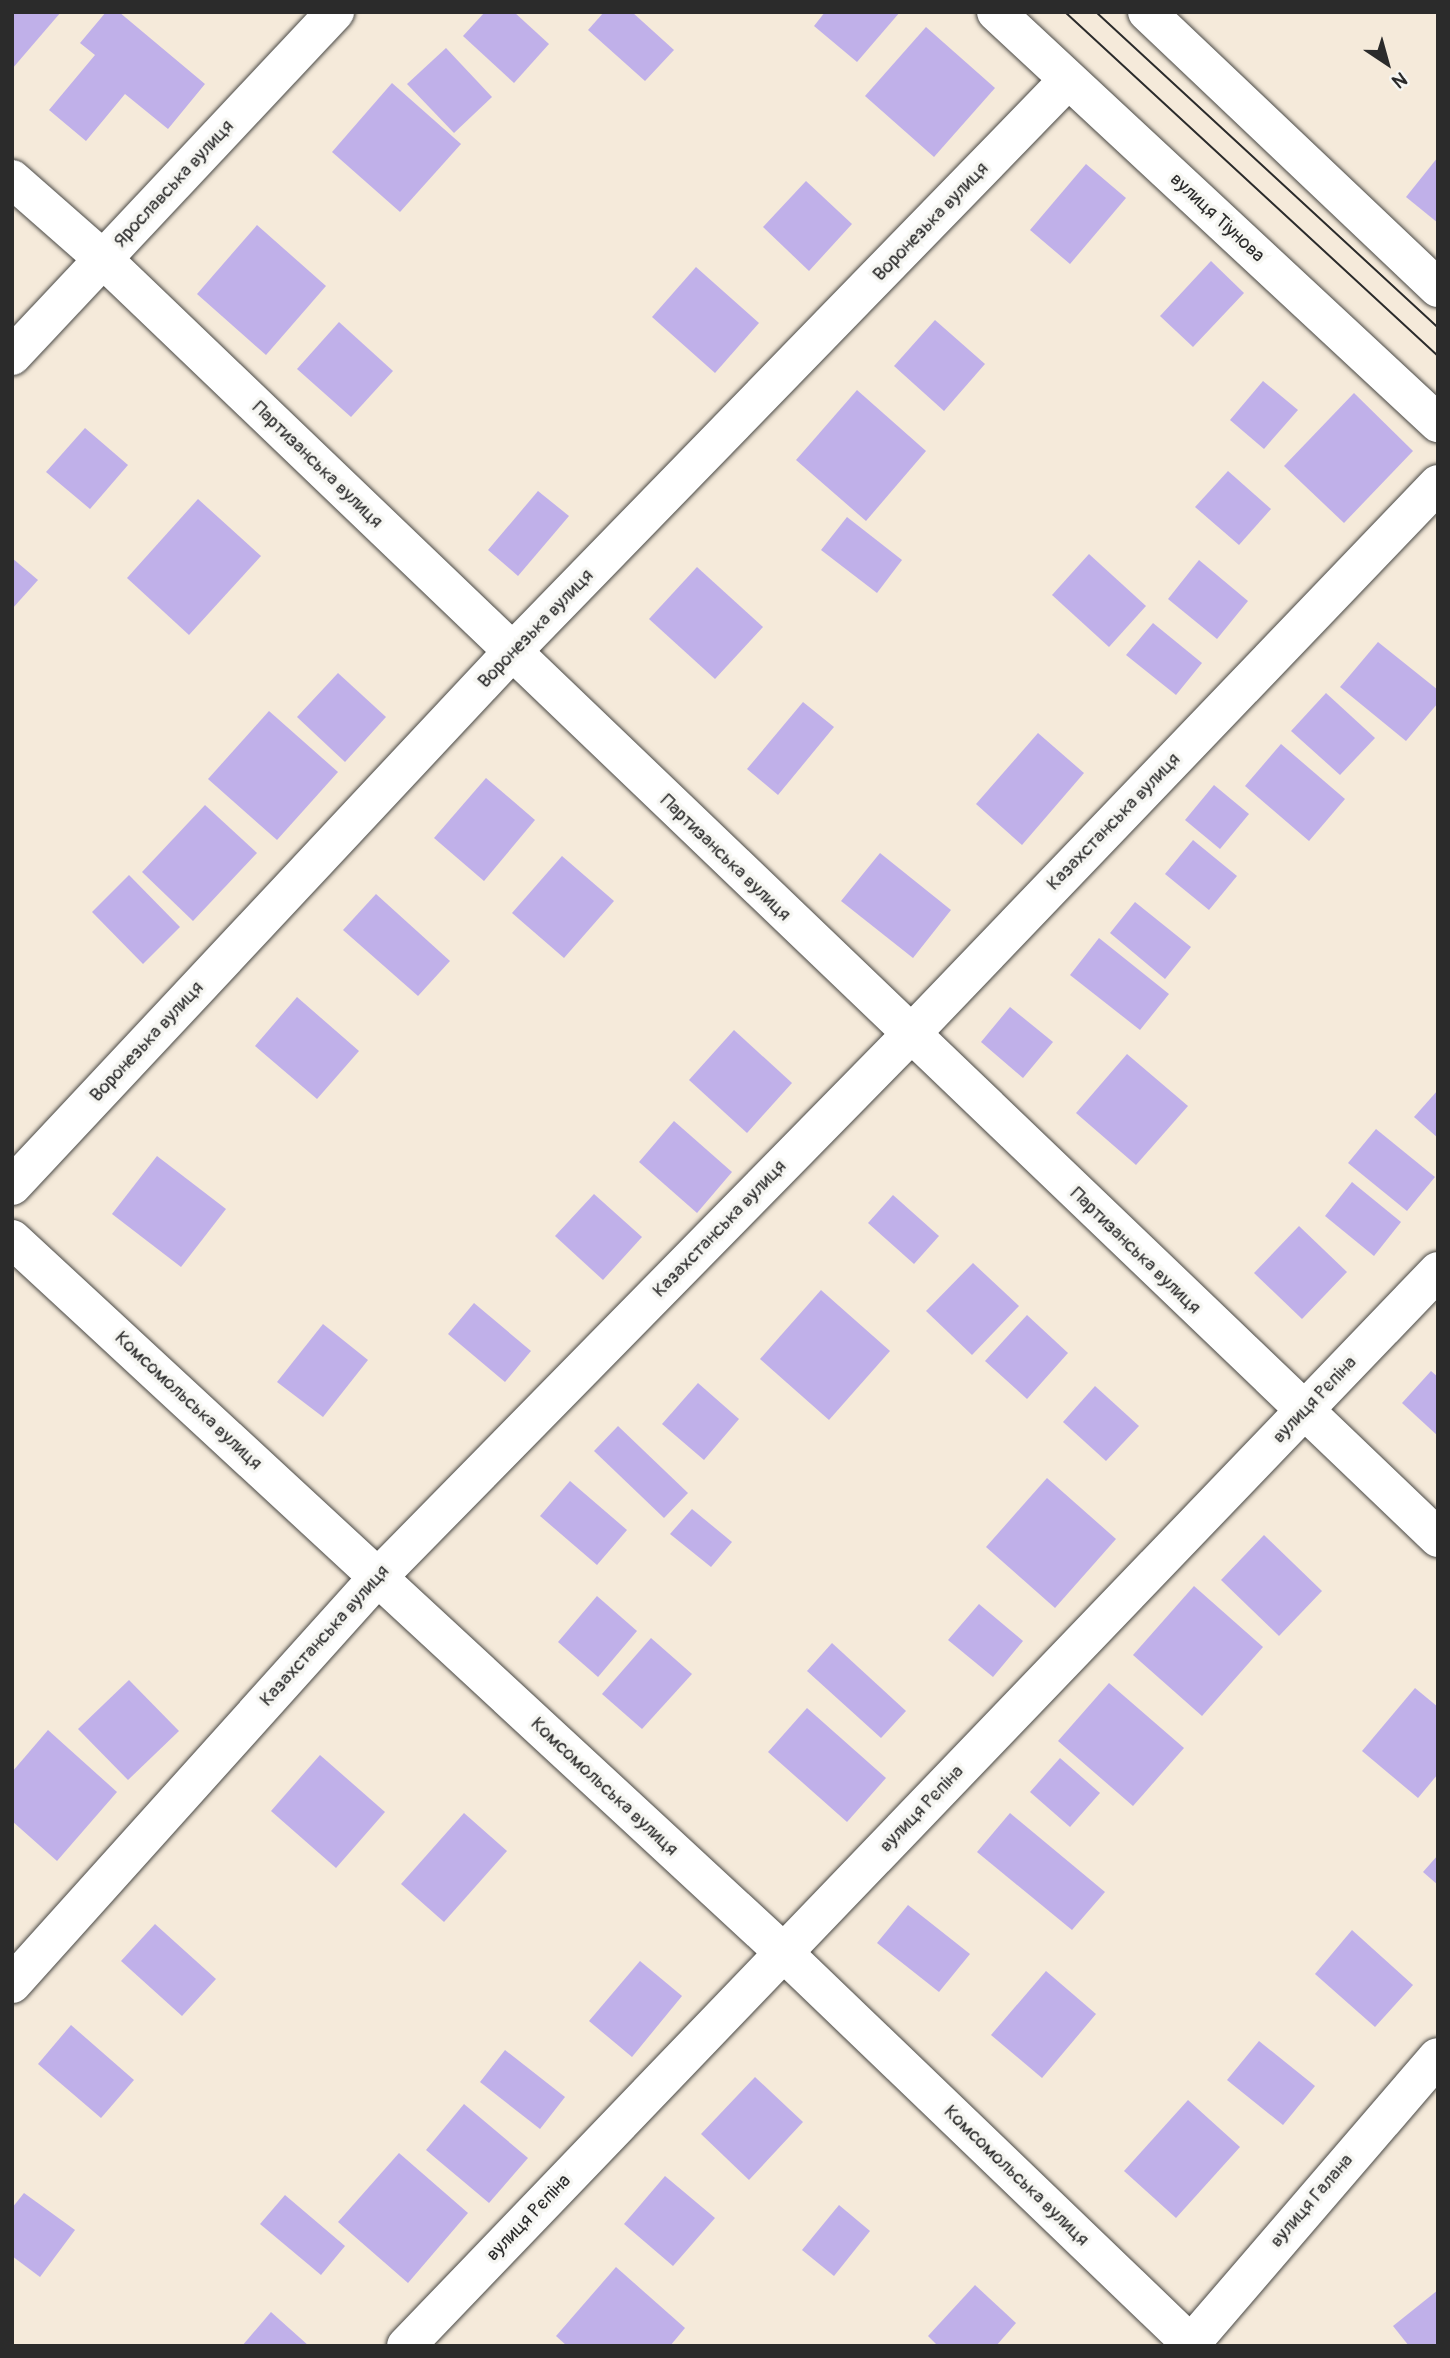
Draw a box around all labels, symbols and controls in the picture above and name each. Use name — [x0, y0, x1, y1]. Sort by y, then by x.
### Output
north arrow — [1352, 28, 1422, 98]
text: N — [1387, 66, 1412, 93]
street label: Ярославська вулиця — [109, 116, 239, 252]
street label: Воронезька вулиця — [868, 158, 994, 286]
street label: вулиця Тіунова — [1165, 168, 1269, 268]
street label: Партизанська вулиця — [247, 397, 387, 533]
street label: Воронезька вулиця — [473, 565, 599, 693]
street label: Казахстанська вулиця — [1042, 749, 1186, 895]
street label: Партизанська вулиця — [655, 790, 795, 926]
street label: Воронезька вулиця — [85, 977, 209, 1107]
street label: Казахстанська вулиця — [648, 1156, 792, 1302]
street label: Партизанська вулиця — [1065, 1183, 1205, 1319]
street label: Комсомольська вулиця — [110, 1327, 266, 1475]
street label: вулиця Рєпіна — [1268, 1352, 1362, 1448]
street label: Казахстанська вулиця — [256, 1561, 394, 1711]
street label: Комсомольська вулиця — [526, 1713, 682, 1861]
street label: вулиця Рєпіна — [875, 1761, 969, 1857]
street label: Комсомольська вулиця — [939, 2101, 1093, 2251]
street label: вулиця Галана — [1265, 2150, 1359, 2252]
street label: вулиця Рєпіна — [482, 2170, 576, 2266]

